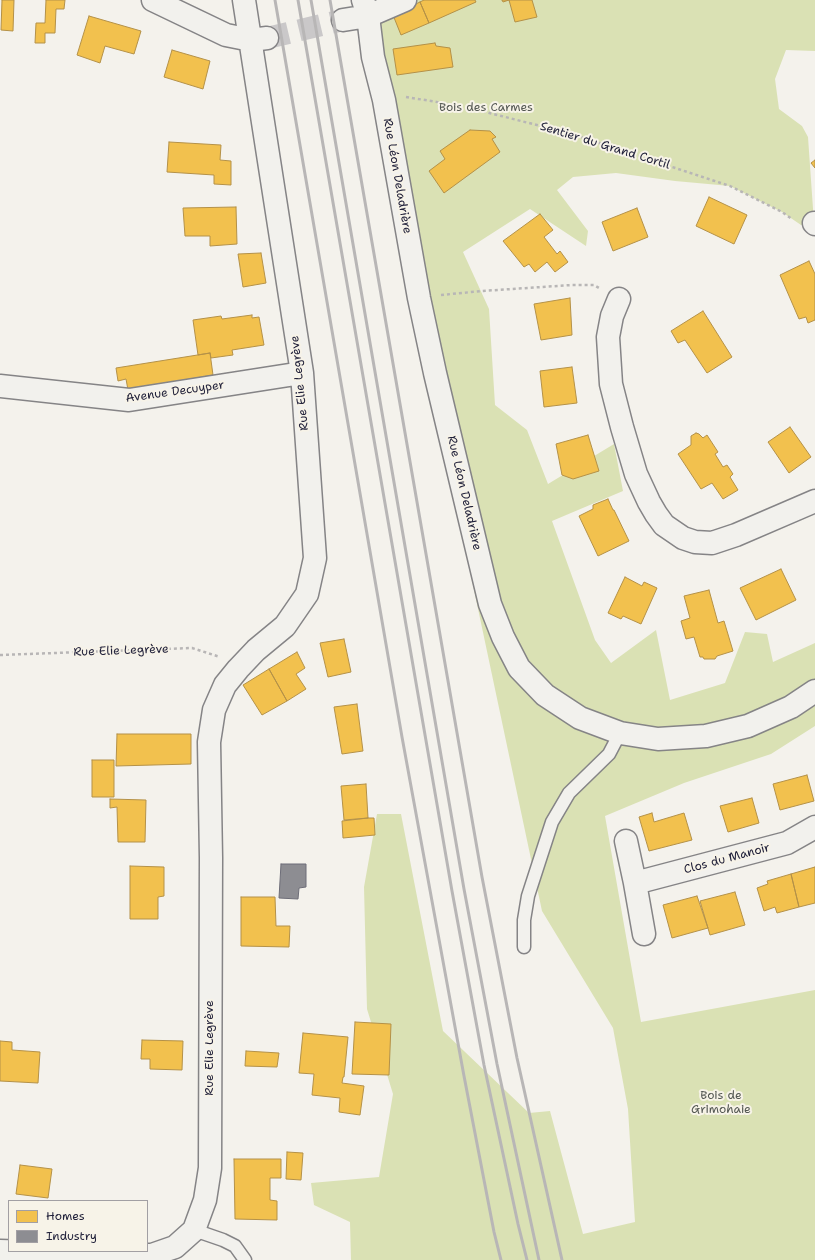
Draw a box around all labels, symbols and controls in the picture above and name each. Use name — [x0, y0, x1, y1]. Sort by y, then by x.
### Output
park label: Bois des Carmes — [439, 101, 533, 115]
street label: Rue Léon Deladrière — [380, 117, 414, 235]
street label: Sentier du Grand Cortil — [538, 119, 672, 173]
street label: Rue Elie Legrève — [288, 335, 312, 431]
street label: Avenue Decuyper — [125, 378, 225, 406]
street label: Rue Léon Deladrière — [444, 434, 484, 552]
street label: Rue Elie Legrève — [73, 642, 169, 660]
street label: Clos du Manoir — [682, 841, 772, 877]
street label: Rue Elie Legrève — [203, 1000, 217, 1096]
park label: Bois de Grimohaie — [691, 1089, 751, 1117]
legend — [8, 1200, 148, 1252]
text: Homes — [46, 1208, 85, 1224]
text: Industry — [46, 1228, 97, 1244]

